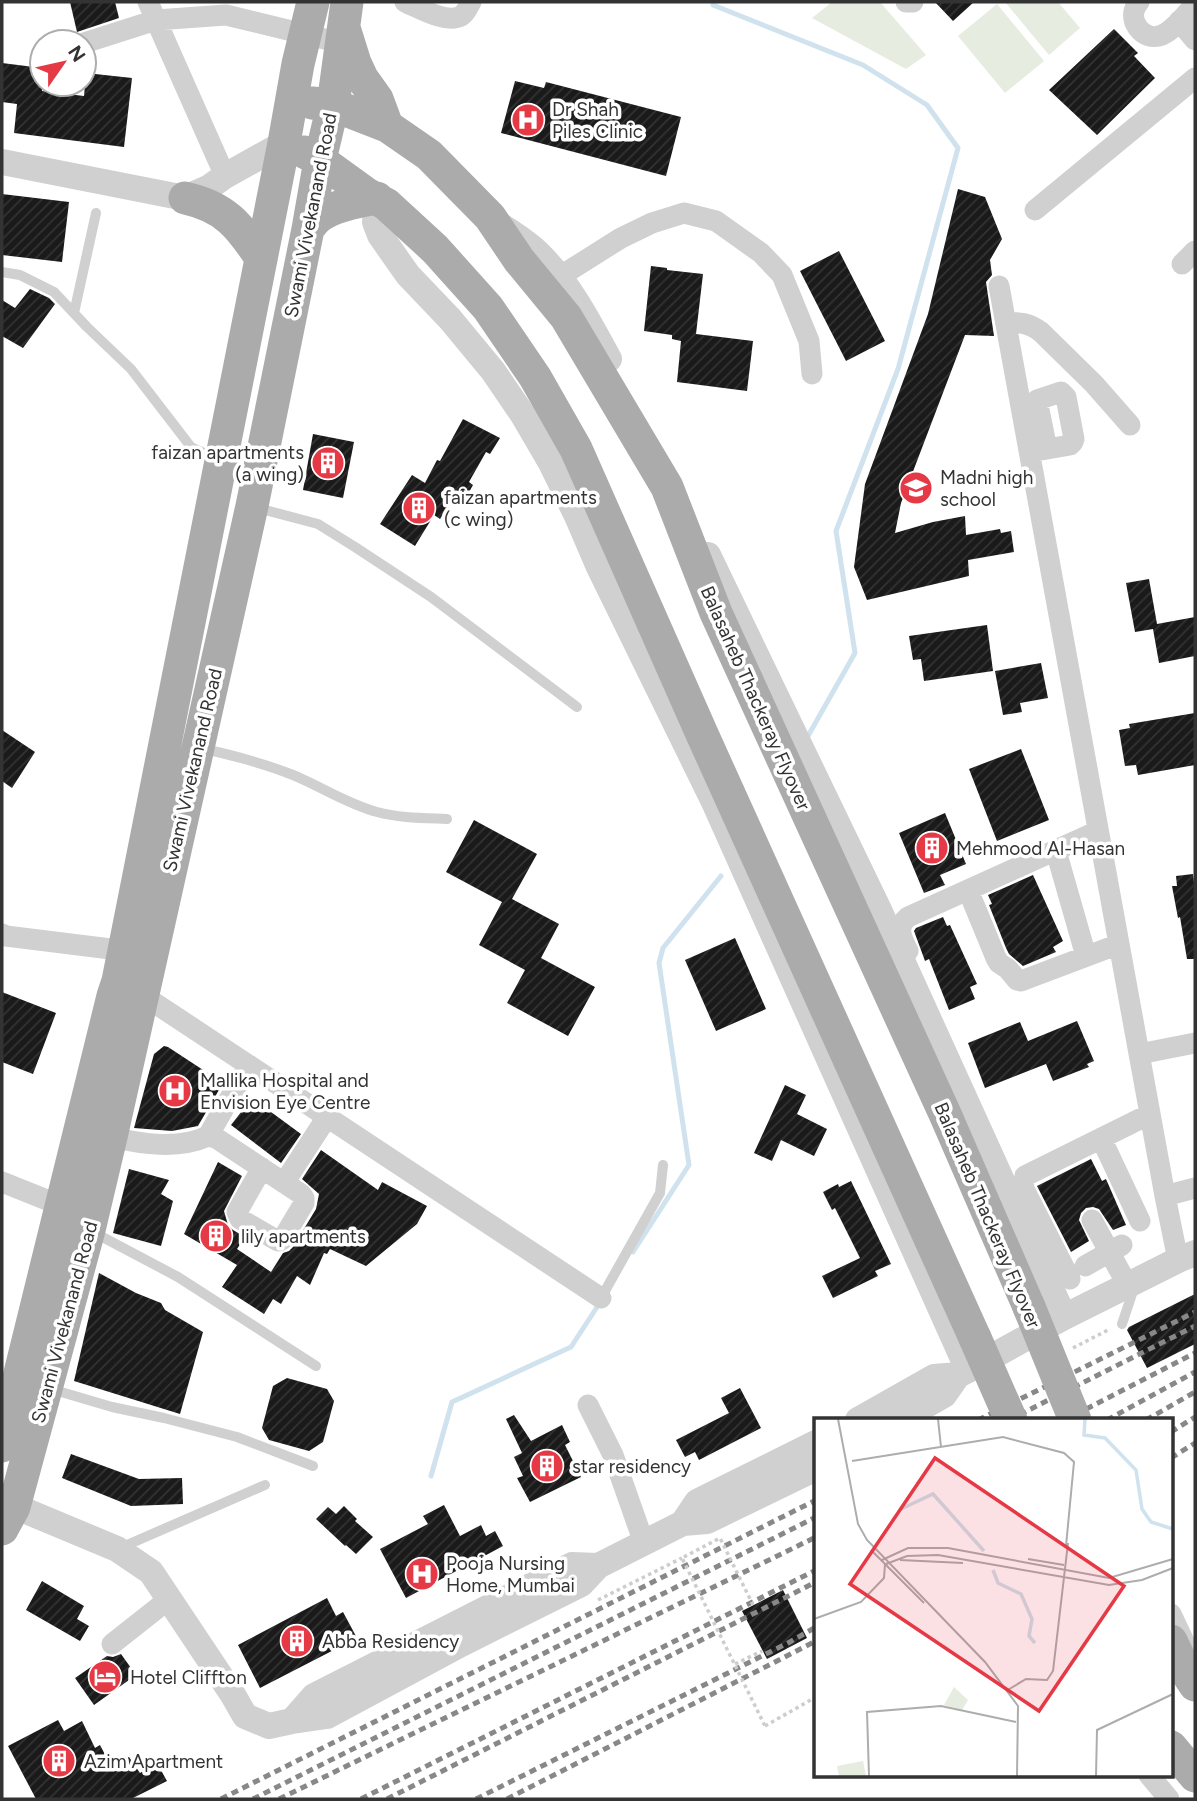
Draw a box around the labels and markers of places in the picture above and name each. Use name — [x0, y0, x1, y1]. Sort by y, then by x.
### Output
place label: Dr Shah Piles Clinic — [552, 98, 643, 143]
hospital icon: Dr Shah Piles Clinic — [509, 101, 547, 139]
place label: faizan apartments (a wing) — [151, 441, 304, 486]
building icon: faizan apartments (a wing) — [309, 444, 347, 482]
place label: Madni high school — [940, 466, 1033, 511]
school or university icon: Madni high school — [897, 469, 935, 507]
place label: faizan apartments (c wing) — [444, 486, 597, 531]
building icon: faizan apartments (c wing) — [400, 489, 438, 527]
building icon: Mehmood Al-Hasan — [913, 829, 951, 867]
place label: Mehmood Al-Hasan — [956, 837, 1125, 860]
place label: Mallika Hospital and Envision Eye Centre — [200, 1069, 370, 1114]
hospital icon: Mallika Hospital and Envision Eye Centre — [156, 1072, 194, 1110]
building icon: lily apartments — [197, 1217, 235, 1255]
place label: lily apartments — [241, 1225, 366, 1248]
building icon: star residency — [528, 1447, 566, 1485]
place label: star residency — [572, 1455, 691, 1478]
place label: Pooja Nursing Home, Mumbai — [446, 1552, 575, 1597]
hospital icon: Pooja Nursing Home, Mumbai — [403, 1555, 441, 1593]
building icon: Abba Residency — [278, 1622, 316, 1660]
place label: Abba Residency — [322, 1630, 459, 1653]
hotel icon: Hotel Cliffton — [86, 1658, 124, 1696]
place label: Hotel Cliffton — [130, 1666, 247, 1689]
building icon: Azim Apartment — [40, 1742, 78, 1780]
place label: Azim Apartment — [84, 1750, 223, 1773]

